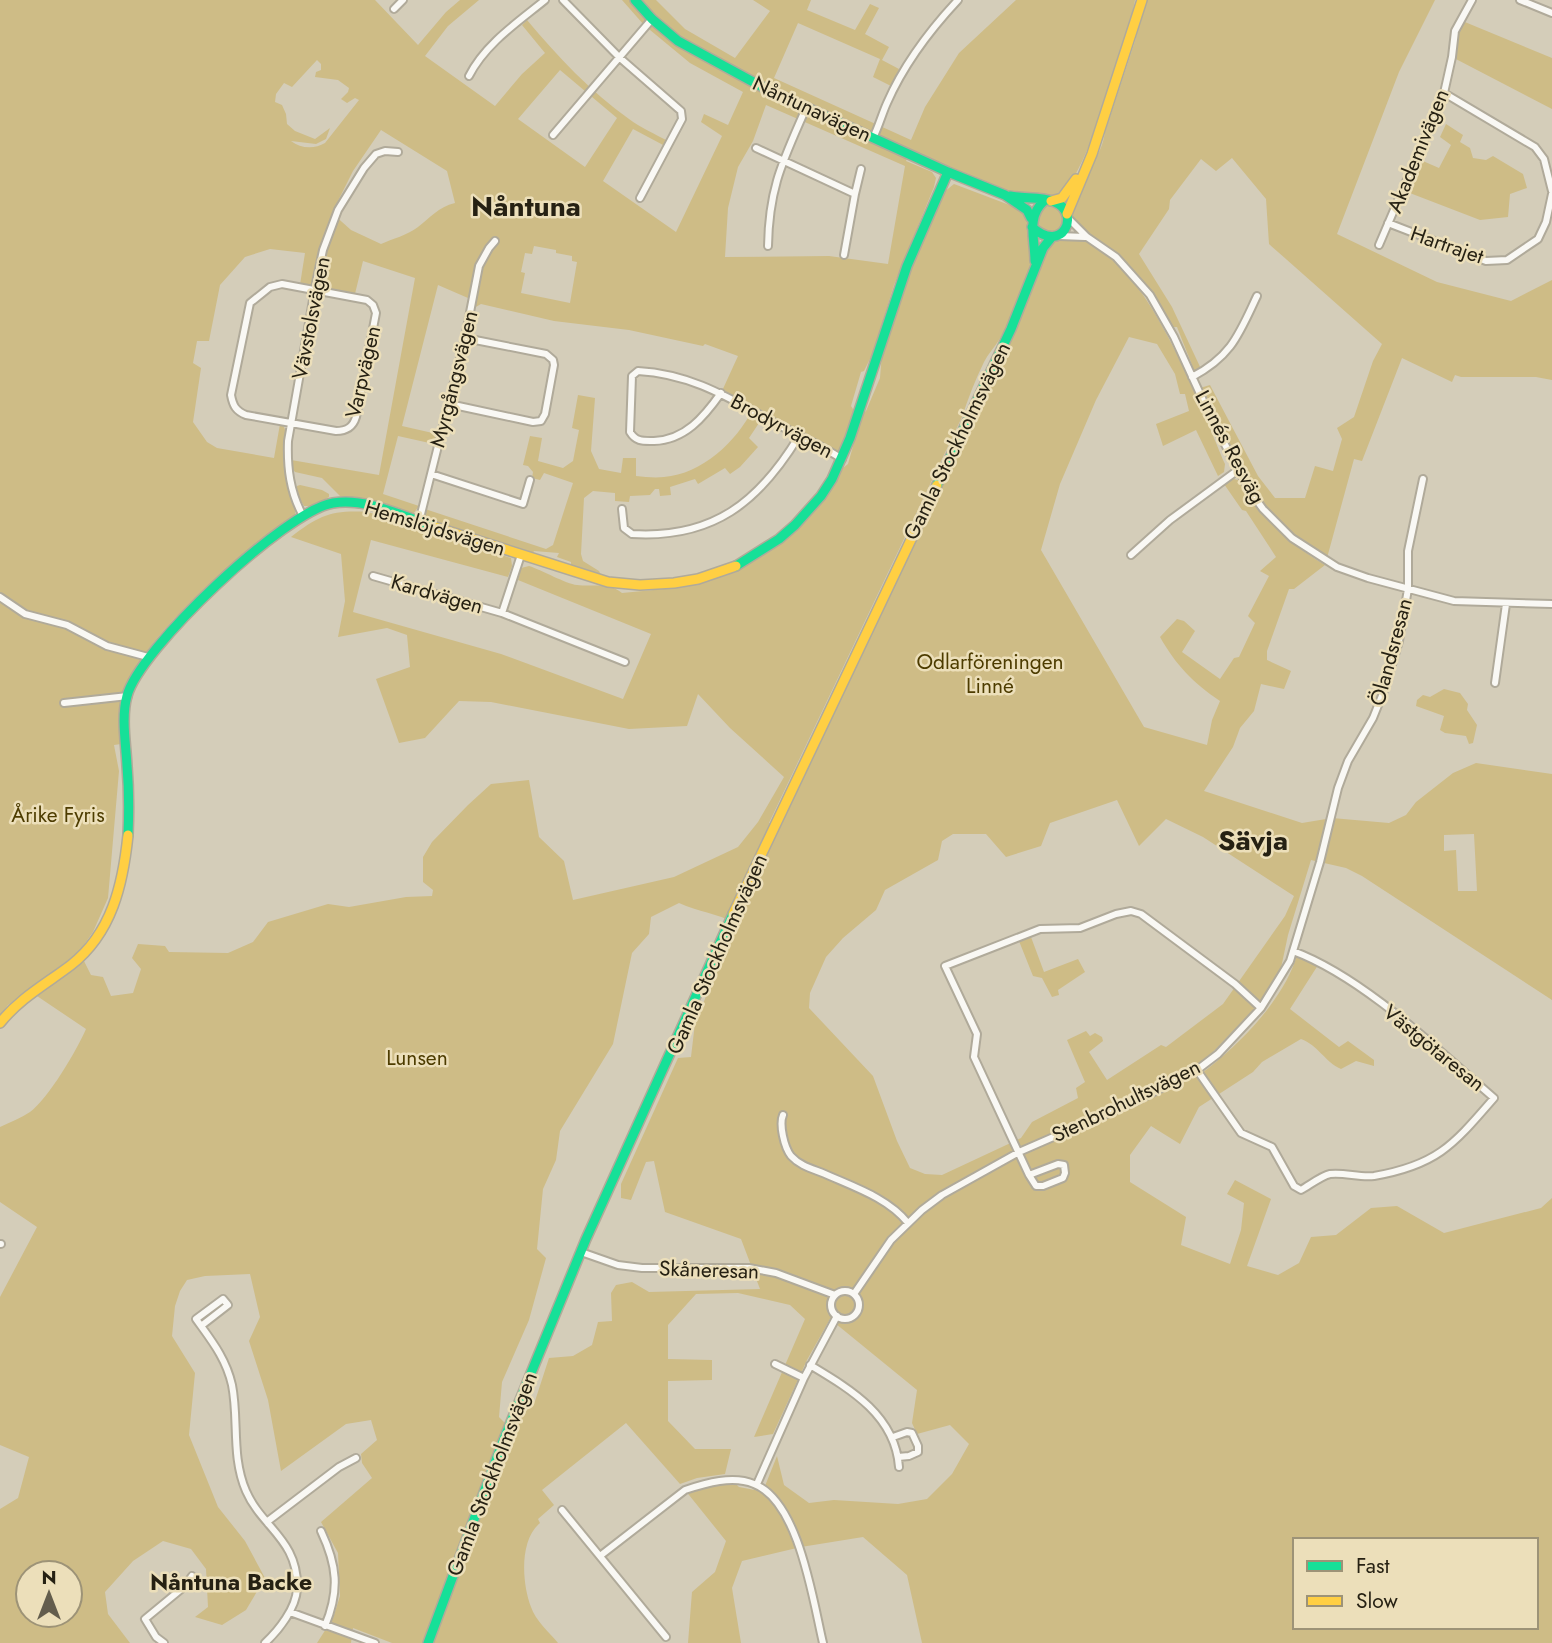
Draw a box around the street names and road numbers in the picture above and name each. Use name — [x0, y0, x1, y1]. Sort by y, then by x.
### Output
street label: Nåntunavägen — [748, 68, 876, 150]
street label: Akademivägen — [1380, 85, 1456, 217]
street label: Hartrajet — [1406, 218, 1488, 272]
street label: Vävstolsvägen — [284, 254, 338, 382]
street label: Myrgångsvägen — [423, 308, 485, 450]
street label: Varpvägen — [338, 323, 388, 421]
street label: Gamla Stockholmsvägen — [896, 337, 1018, 545]
street label: Linnés Resväg — [1187, 385, 1273, 509]
street label: Brodyrvägen — [725, 386, 839, 466]
street label: Hemslöjdsvägen — [361, 492, 509, 564]
street label: Kardvägen — [388, 567, 486, 621]
street label: Ölandsresan — [1362, 595, 1420, 709]
street label: Gamla Stockholmsvägen — [659, 849, 775, 1059]
street label: Västgötaresan — [1377, 998, 1491, 1098]
street label: Stenbrohultsvägen — [1047, 1052, 1205, 1150]
street label: Skåneresan — [658, 1253, 760, 1287]
street label: Gamla Stockholmsvägen — [439, 1368, 545, 1580]

